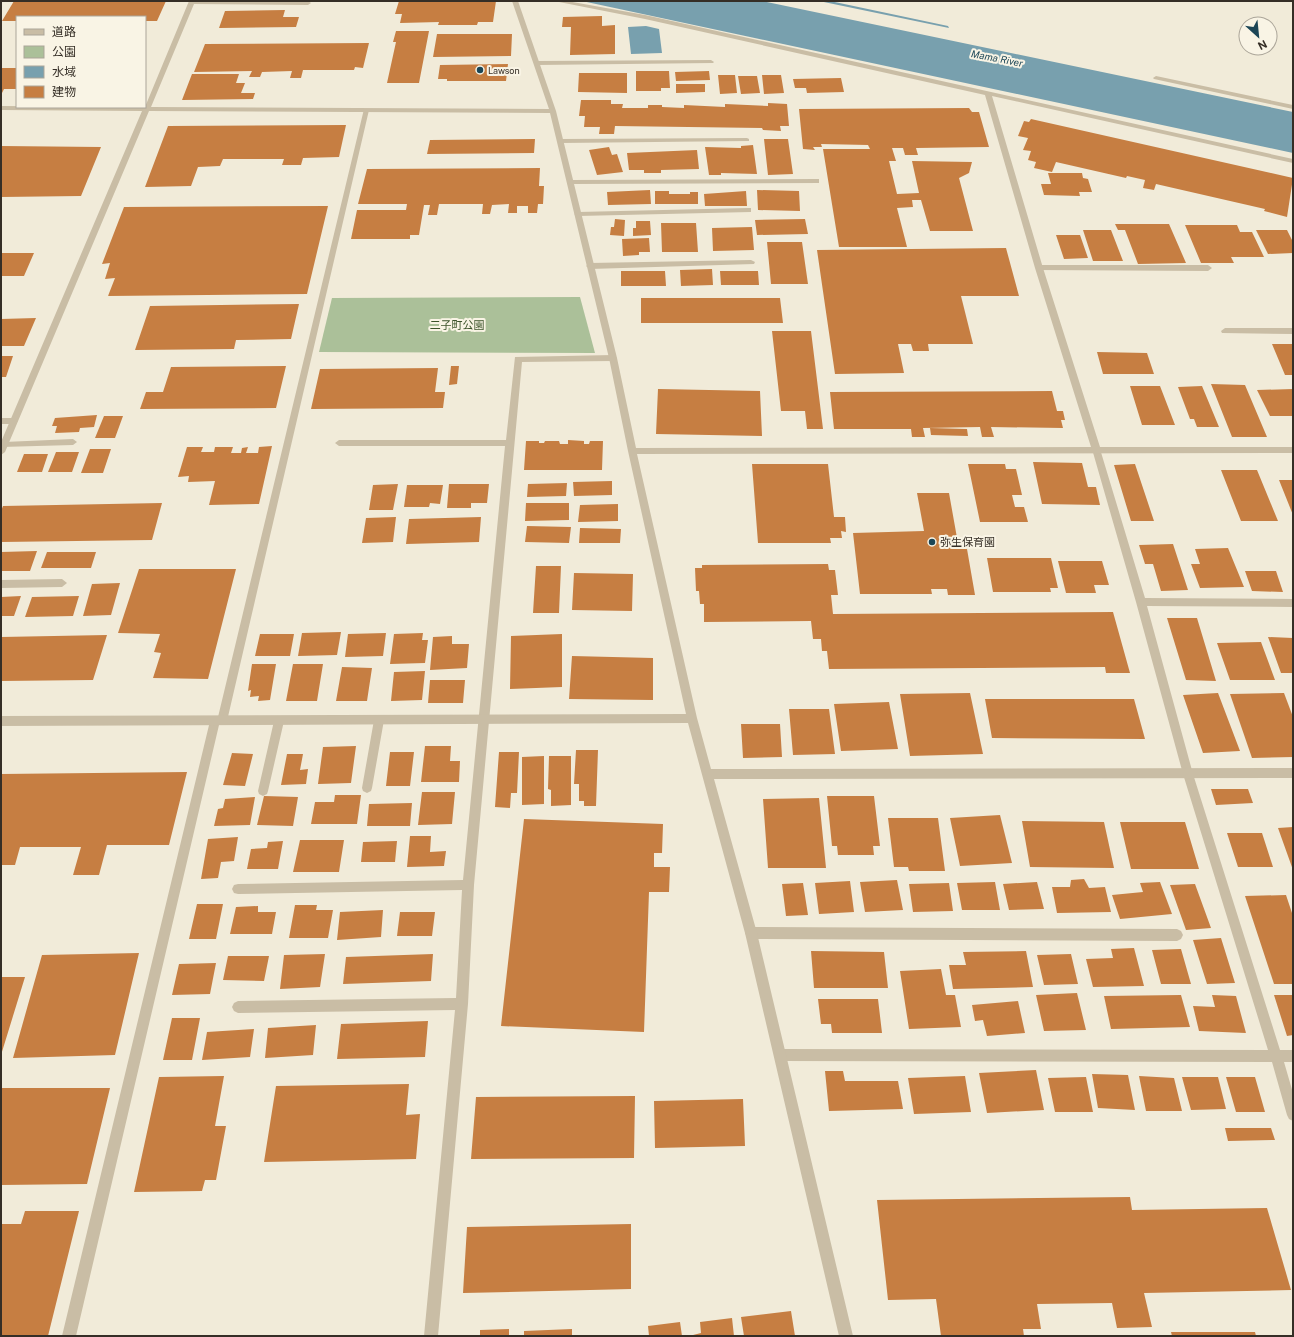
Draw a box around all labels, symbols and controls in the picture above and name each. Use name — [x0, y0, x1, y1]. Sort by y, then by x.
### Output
legend — [16, 16, 146, 108]
north arrow — [1238, 16, 1278, 56]
text: 道路 — [52, 25, 76, 39]
text: N — [1256, 38, 1269, 52]
text: 公園 — [52, 45, 76, 59]
water label: Mama River — [970, 47, 1024, 69]
text: 水域 — [52, 65, 76, 79]
marker: Lawson — [475, 65, 485, 75]
place label: Lawson — [488, 65, 520, 76]
text: 建物 — [52, 85, 76, 99]
park label: 二子町公園 — [430, 319, 485, 331]
place label: 弥生保育園 — [940, 536, 995, 548]
marker: 弥生保育園 — [927, 537, 937, 547]

